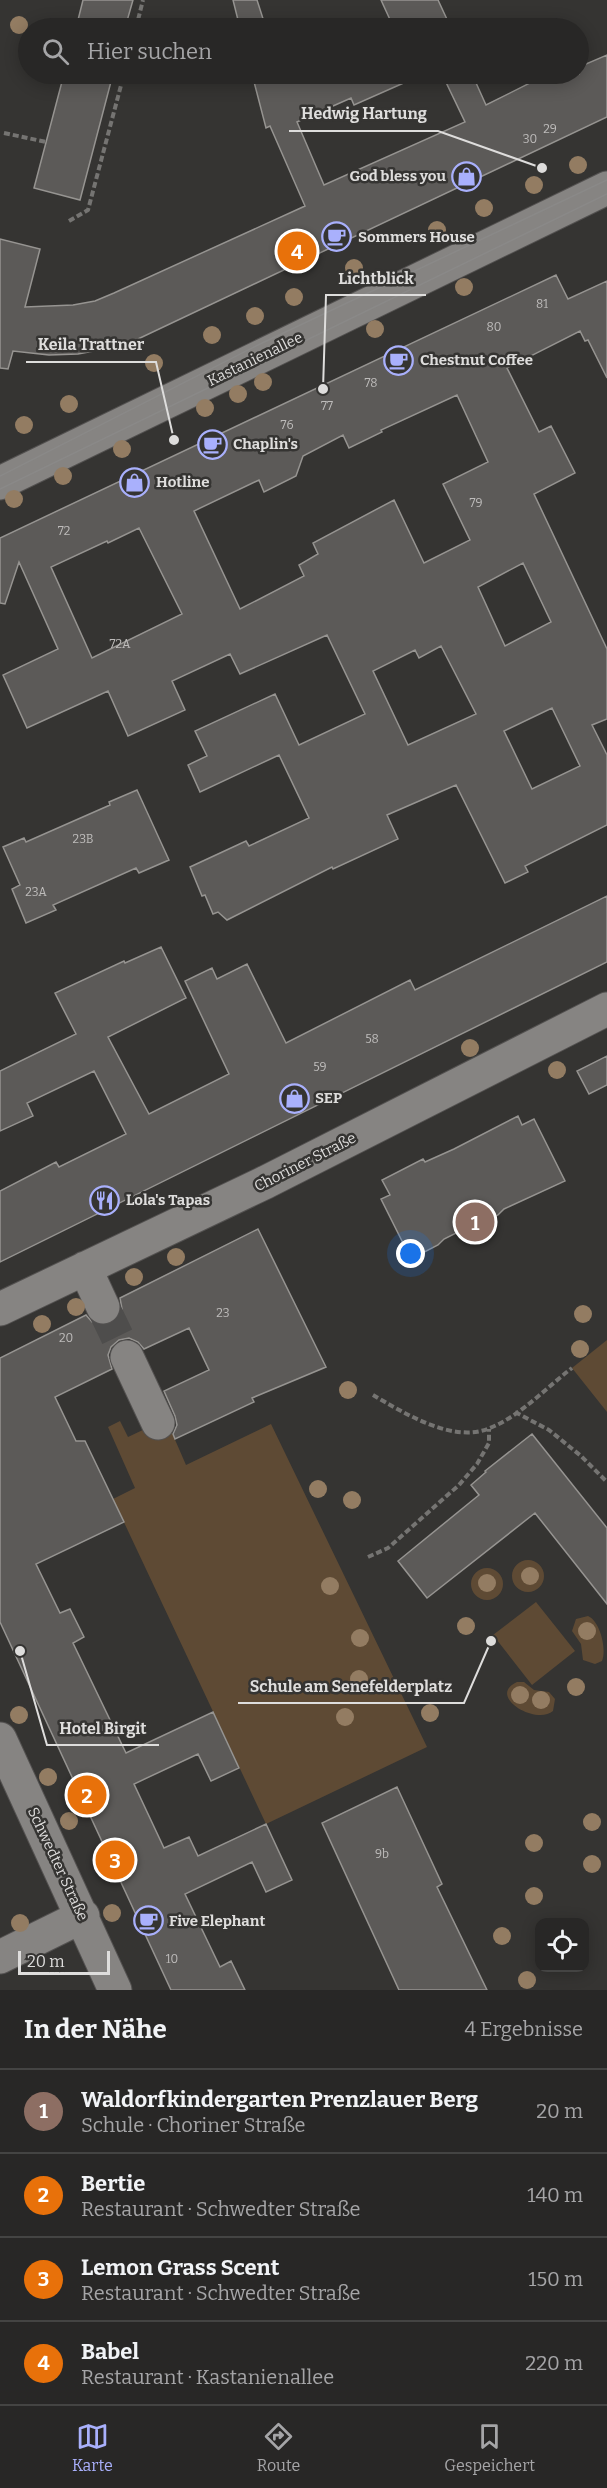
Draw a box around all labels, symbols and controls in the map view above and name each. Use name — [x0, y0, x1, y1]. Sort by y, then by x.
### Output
search box — [18, 18, 589, 84]
icon: search — [39, 35, 72, 68]
text: Hier suchen — [87, 38, 212, 65]
callout: Hedwig Hartung — [289, 97, 438, 131]
text: Hedwig Hartung — [301, 104, 427, 123]
house number: 29 — [543, 122, 557, 136]
house number: 30 — [523, 132, 537, 146]
shop icon: God bless you — [451, 160, 483, 192]
place label: God bless you — [349, 167, 447, 185]
cafe icon: Sommers House — [321, 221, 353, 253]
pin: 4 — [278, 228, 316, 274]
place label: Sommers House — [358, 228, 475, 246]
callout: Lichtblick — [326, 261, 426, 295]
text: Lichtblick — [338, 269, 414, 288]
house number: 81 — [536, 297, 548, 311]
house number: 80 — [487, 320, 501, 334]
callout: Keila Trattner — [26, 328, 156, 362]
street label: Kastanienallee — [204, 328, 306, 390]
text: Keila Trattner — [38, 335, 145, 354]
cafe icon: Chestnut Coffee — [383, 344, 415, 376]
place label: Chestnut Coffee — [420, 351, 533, 369]
house number: 78 — [364, 376, 378, 390]
house number: 77 — [321, 399, 333, 413]
house number: 76 — [281, 418, 293, 432]
cafe icon: Chaplin's — [196, 428, 228, 460]
place label: Chaplin's — [233, 435, 298, 453]
shop icon: Hotline — [119, 466, 151, 498]
place label: Hotline — [156, 473, 210, 491]
house number: 79 — [470, 496, 482, 510]
house number: 72 — [58, 524, 70, 538]
house number: 72A — [110, 637, 131, 651]
house number: 23B — [73, 832, 93, 846]
house number: 23A — [25, 885, 47, 899]
house number: 58 — [365, 1032, 379, 1046]
house number: 59 — [313, 1060, 327, 1074]
shop icon: SEP — [278, 1082, 310, 1114]
place label: SEP — [315, 1089, 342, 1107]
street label: Choriner Straße — [251, 1129, 359, 1195]
restaurant icon: Lola's Tapas — [89, 1184, 121, 1216]
place label: Lola's Tapas — [126, 1191, 210, 1209]
pin: 1 — [456, 1200, 494, 1244]
your location — [396, 1239, 425, 1268]
house number: 23 — [216, 1306, 230, 1320]
house number: 20 — [59, 1331, 73, 1345]
callout: Schule am Senefelderplatz — [238, 1669, 464, 1703]
text: Schule am Senefelderplatz — [250, 1677, 452, 1696]
callout: Hotel Birgit — [47, 1711, 159, 1745]
text: Hotel Birgit — [59, 1719, 147, 1738]
pin: 2 — [68, 1772, 106, 1818]
street label: Schwedter Straße — [24, 1804, 92, 1924]
pin: 3 — [96, 1838, 134, 1882]
house number: 9b — [375, 1847, 389, 1861]
cafe icon: Five Elephant — [132, 1905, 164, 1937]
place label: Five Elephant — [169, 1912, 265, 1930]
map controls — [535, 1918, 589, 1972]
button: locate — [535, 1918, 589, 1972]
scale bar — [18, 1948, 110, 1976]
text: 20 m — [27, 1952, 64, 1971]
house number: 10 — [166, 1952, 178, 1966]
text: In der Nähe — [24, 2014, 167, 2045]
text: 4 Ergebnisse — [465, 2017, 583, 2041]
text: Waldorfkindergarten Prenzlauer Berg — [81, 2086, 478, 2113]
text: 1 — [39, 2099, 48, 2123]
text: 20 m — [536, 2099, 583, 2123]
text: Schule · Choriner Straße — [81, 2113, 306, 2137]
text: Bertie — [81, 2170, 145, 2197]
text: 2 — [38, 2183, 49, 2207]
text: 140 m — [527, 2183, 583, 2207]
text: Restaurant · Schwedter Straße — [81, 2197, 361, 2221]
text: Lemon Grass Scent — [81, 2254, 279, 2281]
text: 3 — [38, 2267, 49, 2291]
text: 150 m — [528, 2267, 583, 2291]
text: Restaurant · Schwedter Straße — [81, 2281, 361, 2305]
text: Babel — [81, 2338, 139, 2365]
text: 4 — [37, 2351, 50, 2375]
text: 220 m — [525, 2351, 583, 2375]
text: Restaurant · Kastanienallee — [81, 2365, 334, 2389]
tab: Karte — [72, 2420, 113, 2475]
tab: Route — [257, 2420, 300, 2475]
tab: Gespeichert — [444, 2420, 535, 2475]

